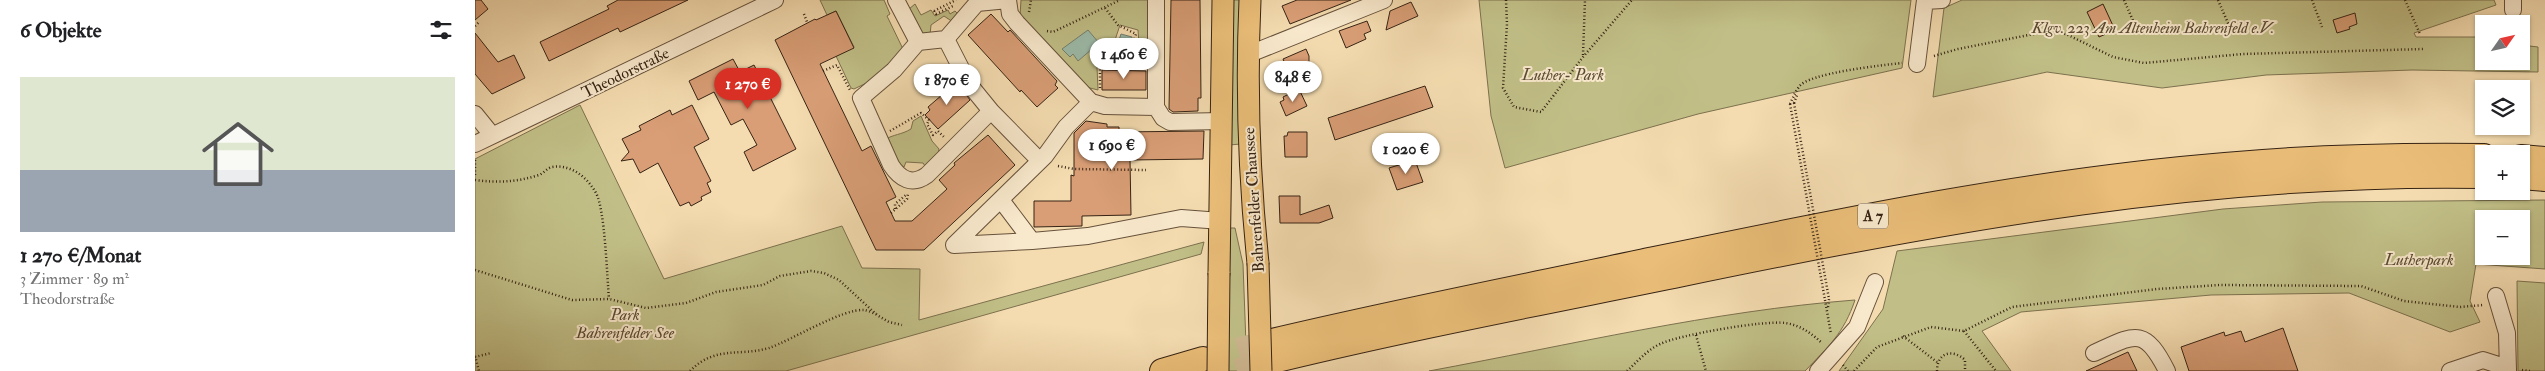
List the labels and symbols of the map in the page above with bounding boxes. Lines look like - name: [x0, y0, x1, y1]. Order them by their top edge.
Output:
- north arrow: [2475, 15, 2530, 70]
- park label: Klgv. 223 Am Altenheim Bahrenfeld e.V.: [2031, 18, 2276, 38]
- pin: 1 460 €: [1078, 38, 1170, 80]
- street label: Theodorstraße: [578, 43, 673, 103]
- pin: 848 €: [1258, 61, 1328, 103]
- pin: 1 870 €: [901, 64, 993, 106]
- park label: Luther- Park: [1521, 65, 1604, 85]
- pin: 1 270 €: [702, 68, 794, 110]
- street label: Bahrenfelder Chaussee: [1239, 126, 1269, 273]
- pin: 1 690 €: [1066, 128, 1158, 171]
- pin: 1 020 €: [1360, 132, 1452, 175]
- road number: A 7: [1858, 204, 1888, 228]
- park label: Lutherpark: [2383, 250, 2454, 270]
- park label: Park Bahrenfelder See: [575, 305, 675, 343]

